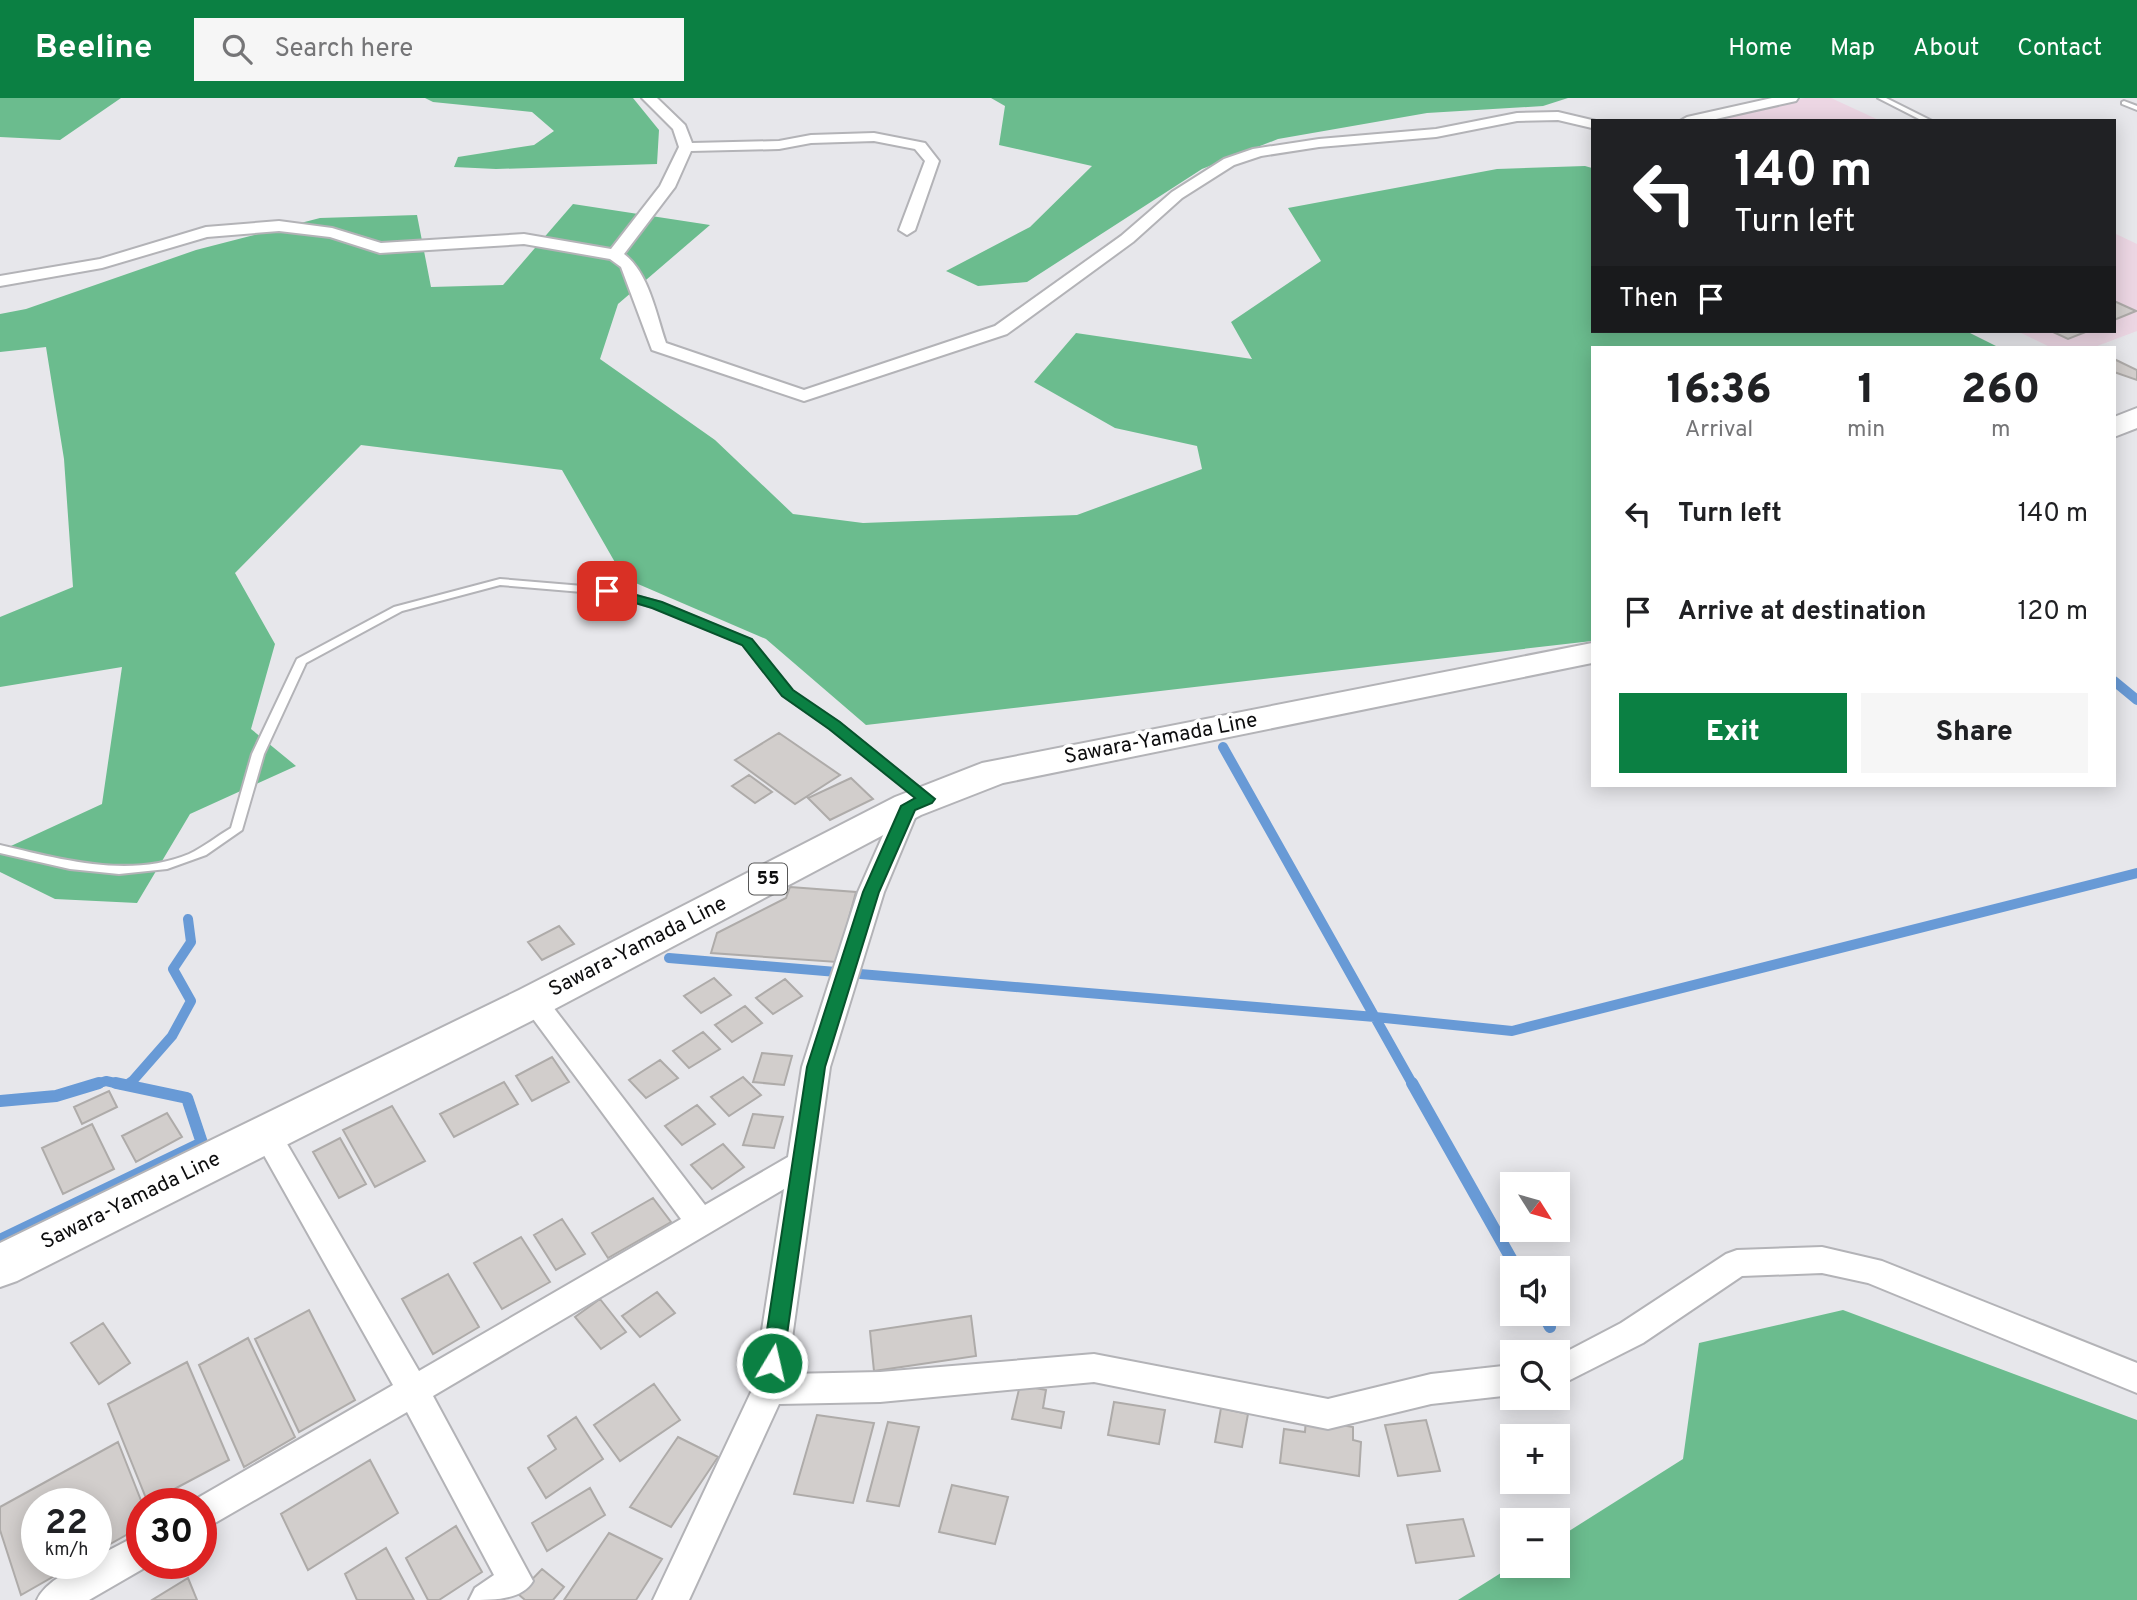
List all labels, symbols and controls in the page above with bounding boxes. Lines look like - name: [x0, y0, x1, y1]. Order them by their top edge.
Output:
- search box: [194, 18, 684, 81]
- text: Beeline: [35, 28, 152, 70]
- icon: search: [218, 30, 256, 68]
- text: Search here: [274, 33, 413, 66]
- text: Home: [1728, 34, 1792, 64]
- text: Map: [1830, 34, 1875, 64]
- text: About: [1913, 34, 1979, 64]
- text: Contact: [2017, 34, 2102, 64]
- text: 140 m: [1734, 142, 1873, 204]
- icon: left: [1619, 147, 1710, 238]
- text: Turn left: [1734, 203, 1855, 243]
- icon: arrive: [1692, 280, 1730, 318]
- text: Then: [1619, 283, 1678, 316]
- text: 16:36: [1667, 365, 1771, 418]
- text: 1: [1858, 365, 1875, 418]
- text: 260: [1961, 365, 2040, 418]
- text: Arrival: [1685, 416, 1753, 445]
- text: min: [1847, 416, 1885, 445]
- text: m: [1991, 416, 2010, 445]
- icon: left: [1619, 495, 1657, 533]
- text: Turn left: [1678, 498, 1782, 531]
- text: 140 m: [2018, 498, 2088, 531]
- pin: [577, 561, 637, 621]
- icon: arrive: [588, 572, 626, 610]
- icon: arrive: [1619, 593, 1657, 631]
- text: Arrive at destination: [1678, 596, 1926, 629]
- text: 120 m: [2018, 596, 2088, 629]
- button: Exit: [1619, 693, 1847, 773]
- button: Share: [1861, 693, 2088, 773]
- street label: Sawara-Yamada Line: [1062, 707, 1260, 771]
- road number: 55: [749, 864, 787, 894]
- street label: Sawara-Yamada Line: [544, 890, 732, 1004]
- street label: Sawara-Yamada Line: [37, 1146, 225, 1256]
- north arrow: [1500, 1172, 1570, 1242]
- map controls: [1500, 1172, 1570, 1578]
- button: sound: [1500, 1256, 1570, 1326]
- position arrow: [735, 1326, 809, 1400]
- button: search: [1500, 1340, 1570, 1410]
- button: +: [1500, 1424, 1570, 1494]
- speed limit sign: 30: [126, 1488, 217, 1579]
- text: 22: [45, 1502, 88, 1546]
- button: −: [1500, 1508, 1570, 1578]
- text: km/h: [45, 1539, 88, 1562]

